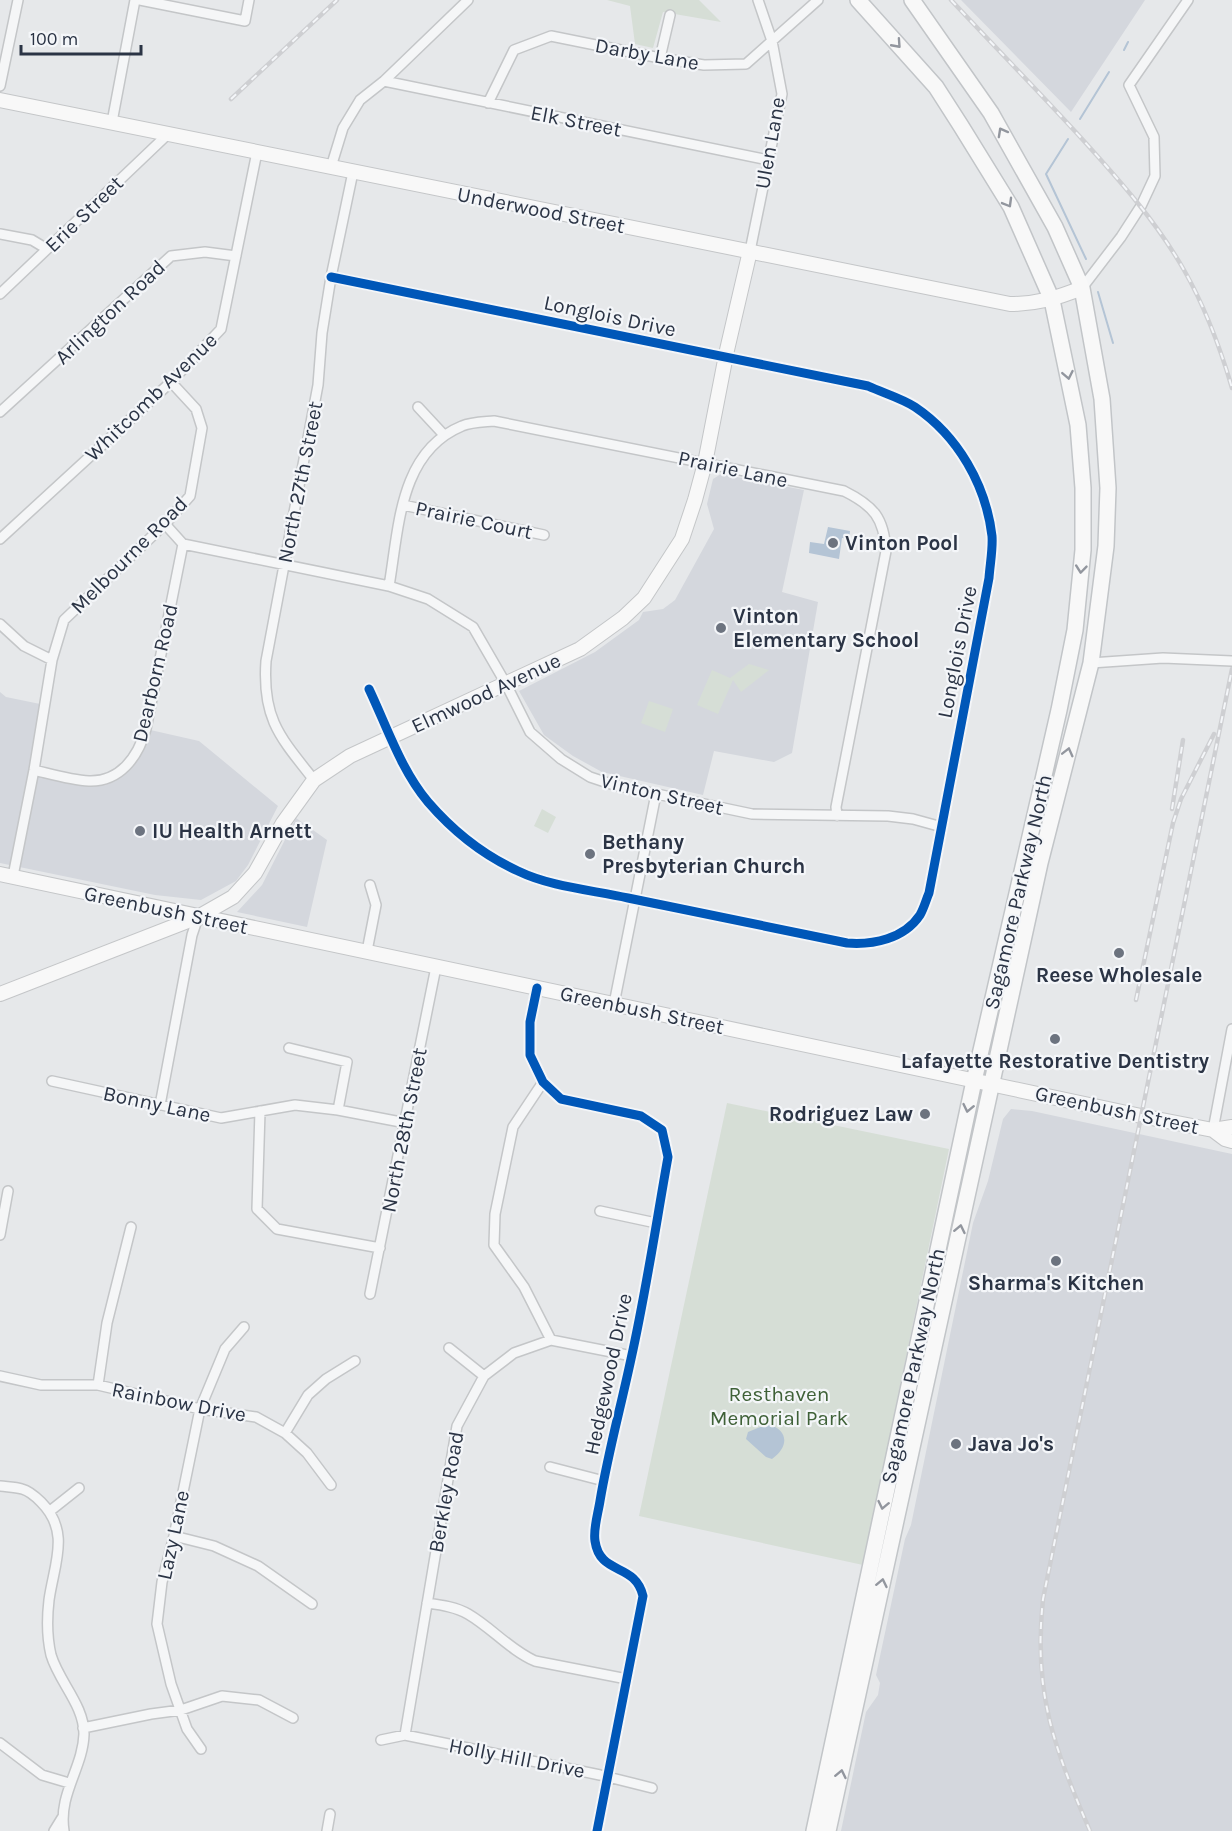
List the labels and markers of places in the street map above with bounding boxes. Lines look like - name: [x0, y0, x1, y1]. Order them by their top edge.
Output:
- place label: Vinton Pool: [845, 531, 959, 555]
- marker: Vinton Pool: [826, 536, 840, 550]
- place label: Vinton Elementary School: [733, 604, 919, 652]
- marker: Vinton Elementary School: [714, 621, 728, 635]
- place label: IU Health Arnett: [152, 819, 312, 843]
- marker: IU Health Arnett: [133, 824, 147, 838]
- place label: Bethany Presbyterian Church: [602, 830, 805, 878]
- marker: Bethany Presbyterian Church: [583, 847, 597, 861]
- marker: Reese Wholesale: [1112, 946, 1126, 960]
- place label: Reese Wholesale: [1036, 963, 1202, 987]
- marker: Lafayette Restorative Dentistry: [1048, 1032, 1062, 1046]
- place label: Lafayette Restorative Dentistry: [901, 1049, 1210, 1073]
- place label: Rodriguez Law: [769, 1102, 913, 1126]
- marker: Rodriguez Law: [918, 1107, 932, 1121]
- marker: Sharma's Kitchen: [1049, 1254, 1063, 1268]
- place label: Sharma's Kitchen: [968, 1271, 1144, 1295]
- place label: Java Jo's: [968, 1432, 1054, 1456]
- marker: Java Jo's: [949, 1437, 963, 1451]

